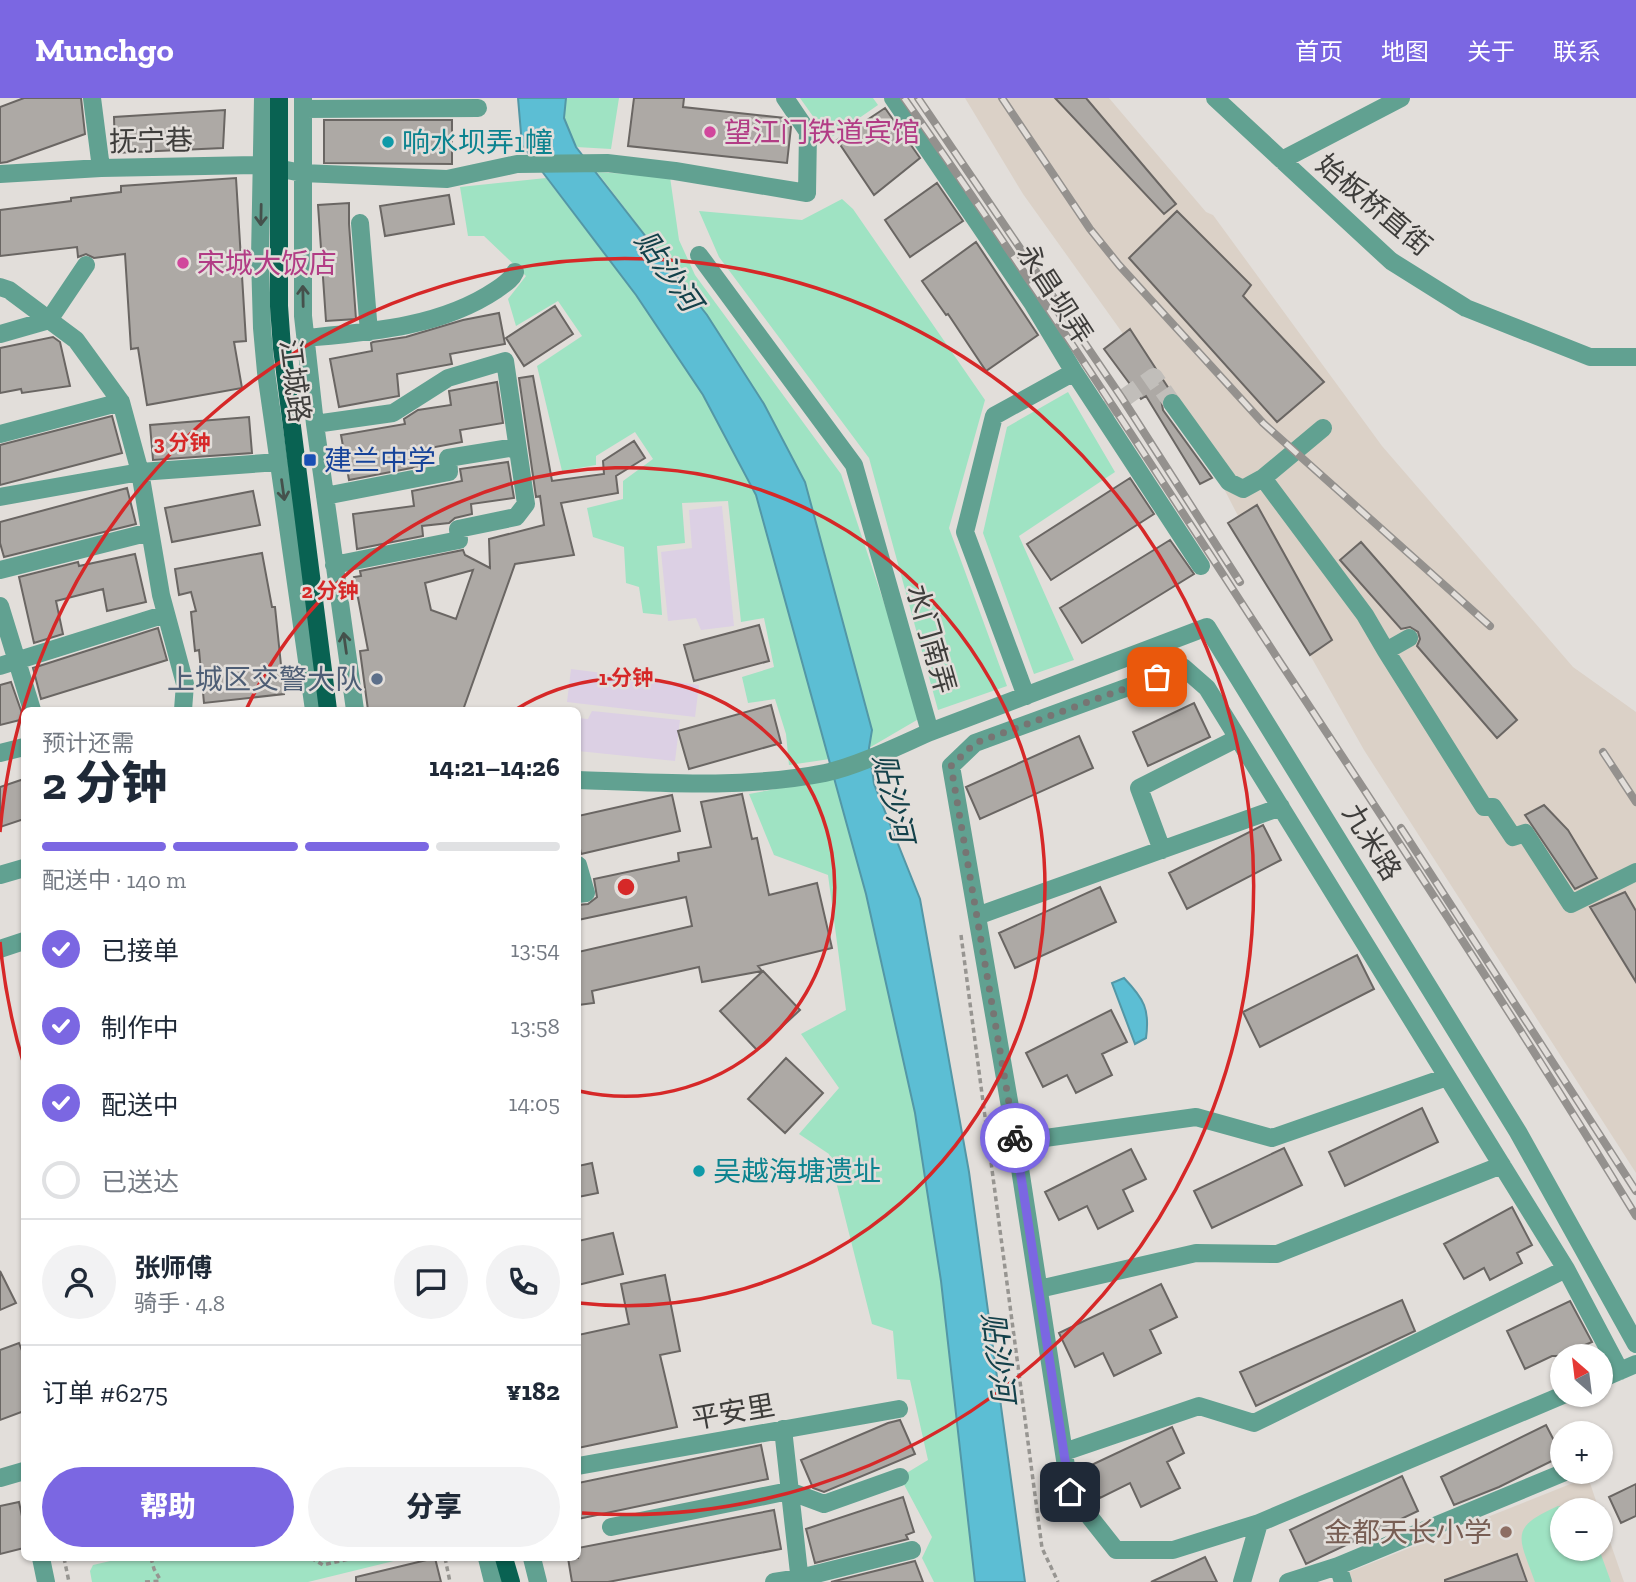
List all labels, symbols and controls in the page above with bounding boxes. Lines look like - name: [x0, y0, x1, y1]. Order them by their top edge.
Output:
- text: Munchgo: [35, 30, 174, 69]
- text: 首页: [1295, 37, 1343, 66]
- text: 地图: [1381, 37, 1429, 66]
- text: 关于: [1467, 37, 1515, 66]
- text: 联系: [1553, 37, 1601, 66]
- place label: 望江门铁道宾馆: [724, 116, 920, 149]
- street label: 抚宁巷: [109, 124, 193, 158]
- marker: 望江门铁道宾馆: [702, 124, 718, 140]
- place label: 响水坝弄1幢: [402, 126, 553, 159]
- marker: 响水坝弄1幢: [380, 134, 396, 150]
- street label: 始板桥直街: [1310, 147, 1438, 263]
- one-way arrow: [254, 203, 268, 226]
- water label: 贴沙河: [627, 224, 711, 322]
- street label: 永昌坝弄: [1011, 238, 1099, 350]
- place label: 宋城大饭店: [197, 247, 337, 280]
- marker: 宋城大饭店: [175, 255, 191, 271]
- one-way arrow: [296, 284, 310, 307]
- street label: 江城路: [274, 337, 316, 425]
- text: 3 分钟: [153, 430, 211, 455]
- place label: 建兰中学: [324, 444, 436, 477]
- marker: 建兰中学: [302, 452, 318, 468]
- one-way arrow: [276, 478, 289, 501]
- text: 2 分钟: [301, 578, 359, 603]
- street label: 水门南弄: [900, 581, 962, 697]
- one-way arrow: [338, 632, 351, 655]
- pin: [1127, 647, 1187, 707]
- icon: bag: [1138, 658, 1176, 696]
- place label: 上城区交警大队: [167, 663, 363, 696]
- text: 1 分钟: [599, 665, 653, 690]
- marker: 上城区交警大队: [369, 671, 385, 687]
- text: 预计还需: [42, 729, 134, 757]
- water label: 贴沙河: [865, 750, 922, 851]
- text: 14:21–14:26: [429, 751, 560, 783]
- text: 2 分钟: [42, 756, 167, 811]
- street label: 九米路: [1336, 798, 1408, 886]
- text: 配送中 · 140 m: [42, 866, 186, 894]
- centre of rings: [614, 875, 638, 899]
- icon: check: [42, 930, 80, 968]
- text: 已接单: [101, 935, 179, 967]
- text: 13:54: [511, 935, 560, 963]
- icon: check: [42, 1007, 80, 1045]
- text: 制作中: [101, 1012, 179, 1044]
- text: 13:58: [511, 1012, 560, 1040]
- icon: check: [42, 1084, 80, 1122]
- text: 配送中: [101, 1089, 179, 1121]
- text: 14:05: [509, 1089, 560, 1117]
- courier: [980, 1103, 1050, 1173]
- icon: bike: [996, 1119, 1034, 1157]
- place label: 吴越海塘遗址: [713, 1155, 881, 1188]
- marker: 吴越海塘遗址: [691, 1163, 707, 1179]
- text: 已送达: [101, 1166, 179, 1198]
- button: person: [42, 1245, 116, 1319]
- button: chat: [394, 1245, 468, 1319]
- button: phone: [486, 1245, 560, 1319]
- text: 张师傅: [134, 1252, 212, 1284]
- text: 骑手 · 4.8: [134, 1289, 225, 1317]
- water label: 贴沙河: [975, 1310, 1022, 1409]
- north arrow: [1550, 1344, 1614, 1407]
- map controls: [1550, 1344, 1613, 1561]
- text: ¥182: [506, 1375, 560, 1407]
- text: 订单 #6275: [42, 1377, 168, 1409]
- street label: 平安里: [689, 1388, 777, 1436]
- button: +: [1550, 1421, 1613, 1484]
- pin: [1040, 1462, 1100, 1522]
- button: 帮助: [42, 1467, 294, 1547]
- button: 分享: [308, 1467, 560, 1547]
- icon: home: [1051, 1473, 1089, 1511]
- button: −: [1550, 1498, 1613, 1561]
- place label: 金都天长小学: [1324, 1516, 1492, 1549]
- marker: 金都天长小学: [1498, 1524, 1514, 1540]

